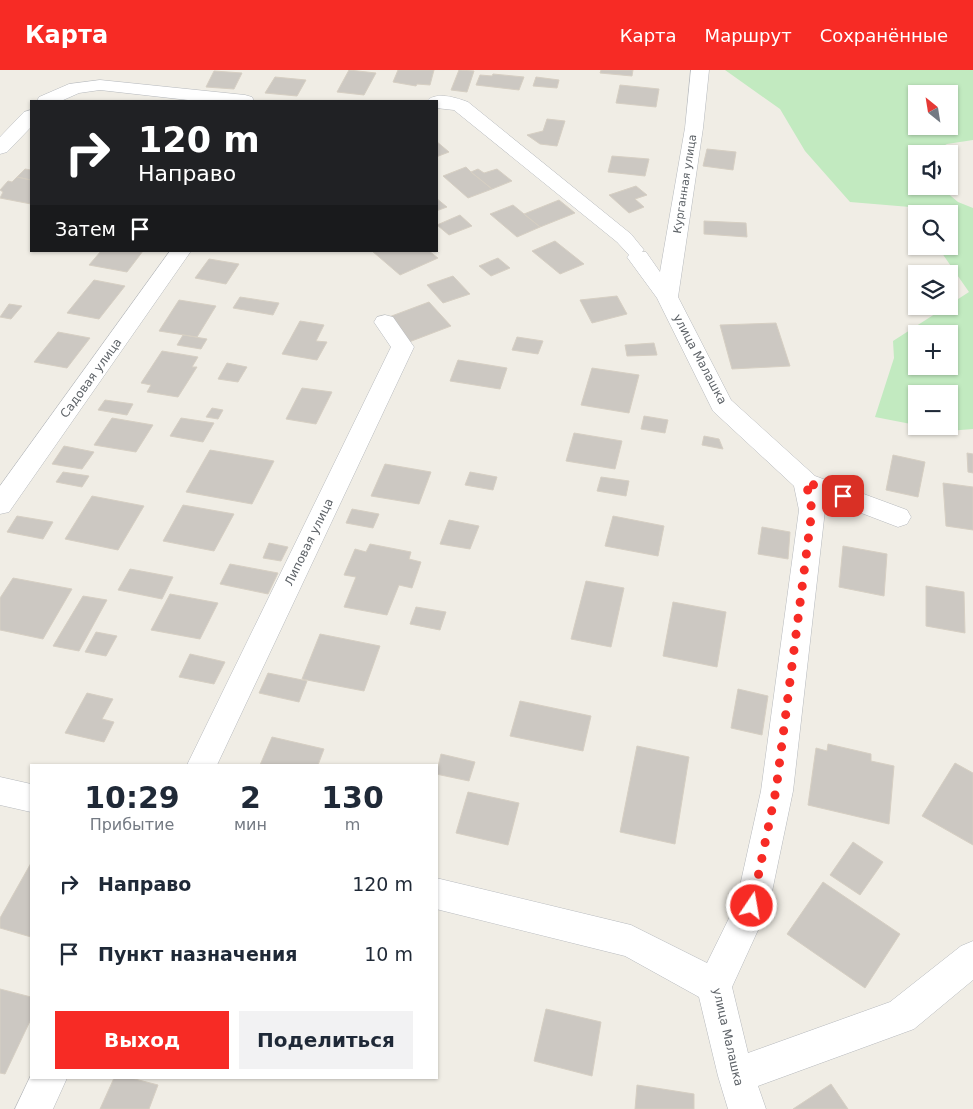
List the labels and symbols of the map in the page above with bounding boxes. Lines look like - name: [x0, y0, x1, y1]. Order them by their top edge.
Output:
- north arrow: [908, 85, 958, 135]
- street label: Курганная улица: [671, 134, 699, 234]
- street label: улица Малашка: [670, 311, 730, 407]
- street label: Садовая улица: [57, 335, 125, 421]
- pin: [822, 475, 864, 517]
- street label: Липовая улица: [282, 496, 336, 588]
- position arrow: [725, 879, 777, 931]
- street label: улица Малашка: [710, 987, 746, 1087]

